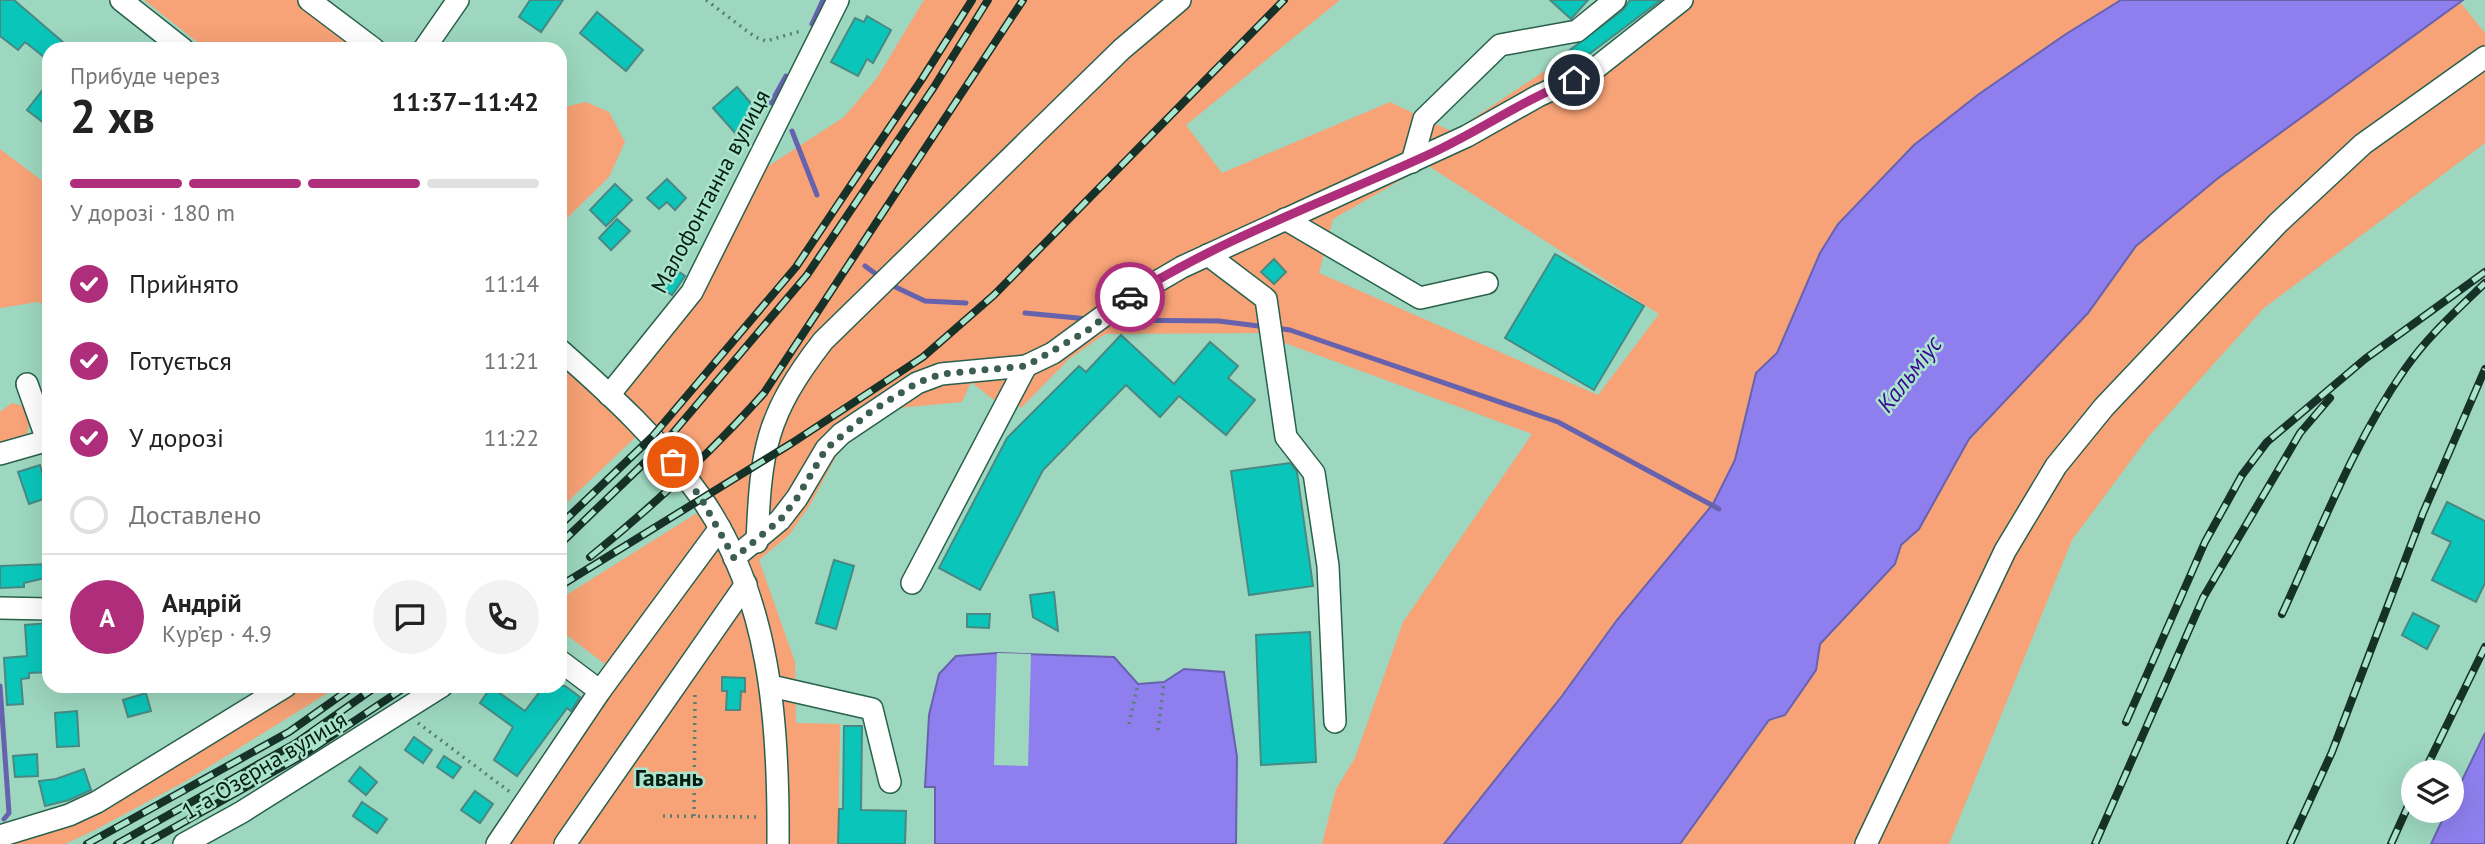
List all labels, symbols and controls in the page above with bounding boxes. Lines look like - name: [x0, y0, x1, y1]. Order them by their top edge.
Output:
- pin: [1544, 50, 1604, 110]
- text: Прибуде через: [70, 61, 220, 90]
- icon: home: [1555, 61, 1593, 99]
- street label: Малофонтанна вулиця: [644, 84, 776, 298]
- text: 11:37–11:42: [392, 85, 539, 118]
- text: 2 хв: [70, 86, 155, 146]
- text: У дорозі · 180 m: [70, 198, 235, 227]
- courier: [1095, 262, 1165, 332]
- icon: check: [70, 265, 108, 303]
- text: Прийнято: [129, 267, 239, 300]
- text: 11:14: [484, 269, 539, 298]
- icon: car: [1111, 278, 1149, 316]
- water label: Кальміус: [1869, 329, 1949, 418]
- icon: check: [70, 342, 108, 380]
- text: Готується: [129, 344, 232, 377]
- text: 11:21: [484, 346, 539, 375]
- icon: check: [70, 419, 108, 457]
- text: У дорозі: [129, 421, 224, 454]
- text: 11:22: [484, 423, 539, 452]
- pin: [643, 432, 703, 492]
- icon: bag: [654, 443, 692, 481]
- text: Доставлено: [129, 498, 262, 531]
- button: chat: [373, 580, 447, 654]
- button: phone: [465, 580, 539, 654]
- text: Андрій: [162, 586, 242, 619]
- text: А: [99, 601, 115, 634]
- text: Кур’єр · 4.9: [162, 619, 272, 648]
- street label: 1-а Озерна вулиця: [176, 704, 352, 826]
- map controls: [2401, 760, 2464, 823]
- button: layers: [2401, 760, 2464, 823]
- district label: Гавань: [635, 762, 704, 793]

